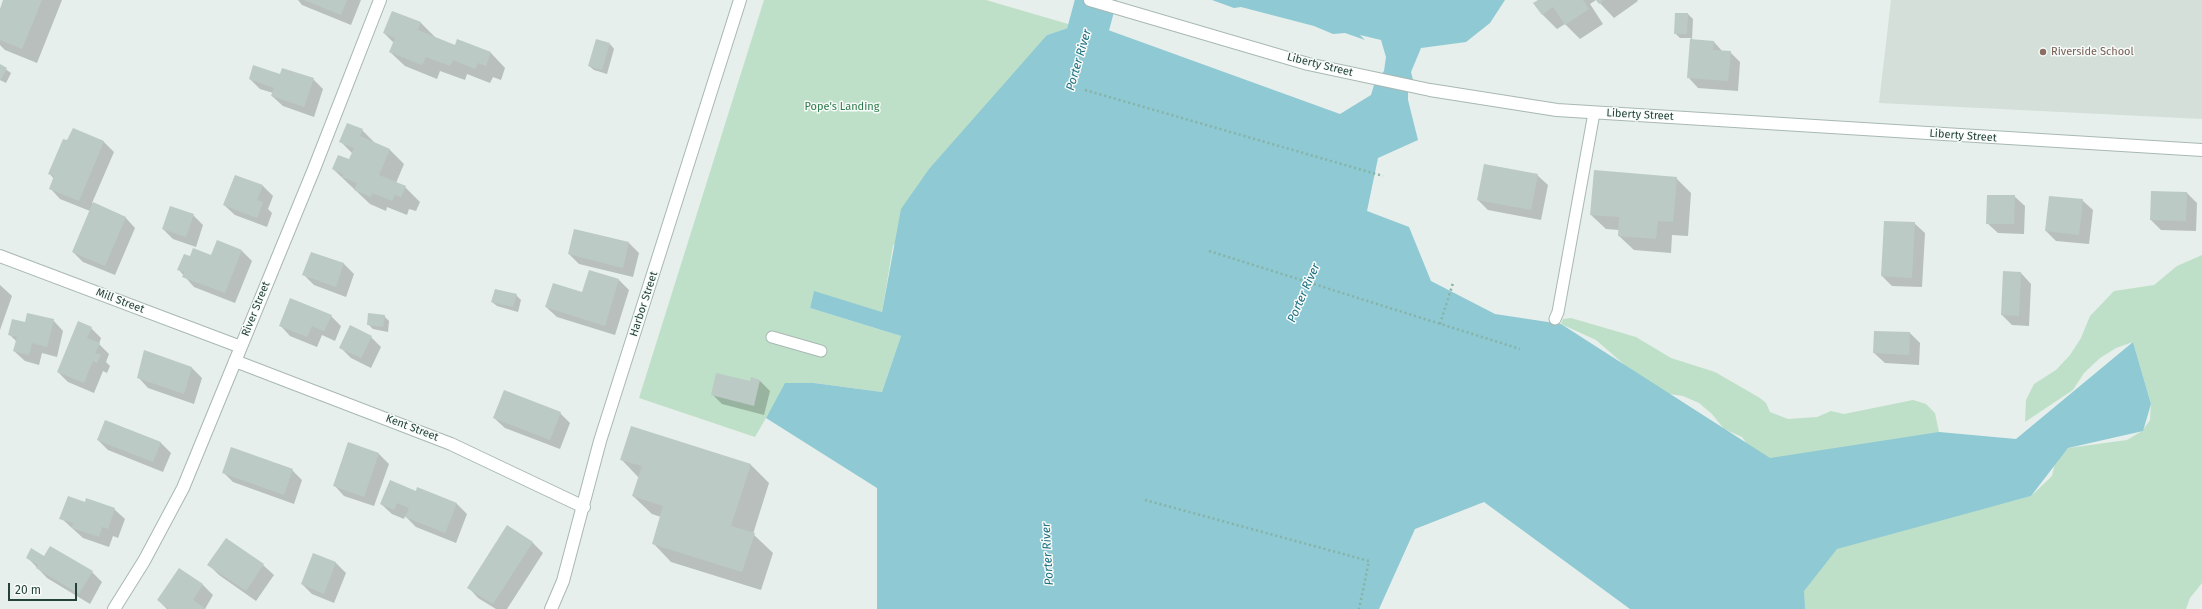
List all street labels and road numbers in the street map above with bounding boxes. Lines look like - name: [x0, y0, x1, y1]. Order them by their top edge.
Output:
- street label: Liberty Street: [1286, 50, 1354, 80]
- street label: Liberty Street: [1606, 107, 1674, 123]
- street label: Liberty Street: [1929, 127, 1997, 145]
- street label: Harbor Street: [627, 270, 661, 338]
- street label: River Street: [239, 280, 273, 338]
- street label: Mill Street: [94, 286, 146, 316]
- street label: Kent Street: [384, 412, 440, 444]

